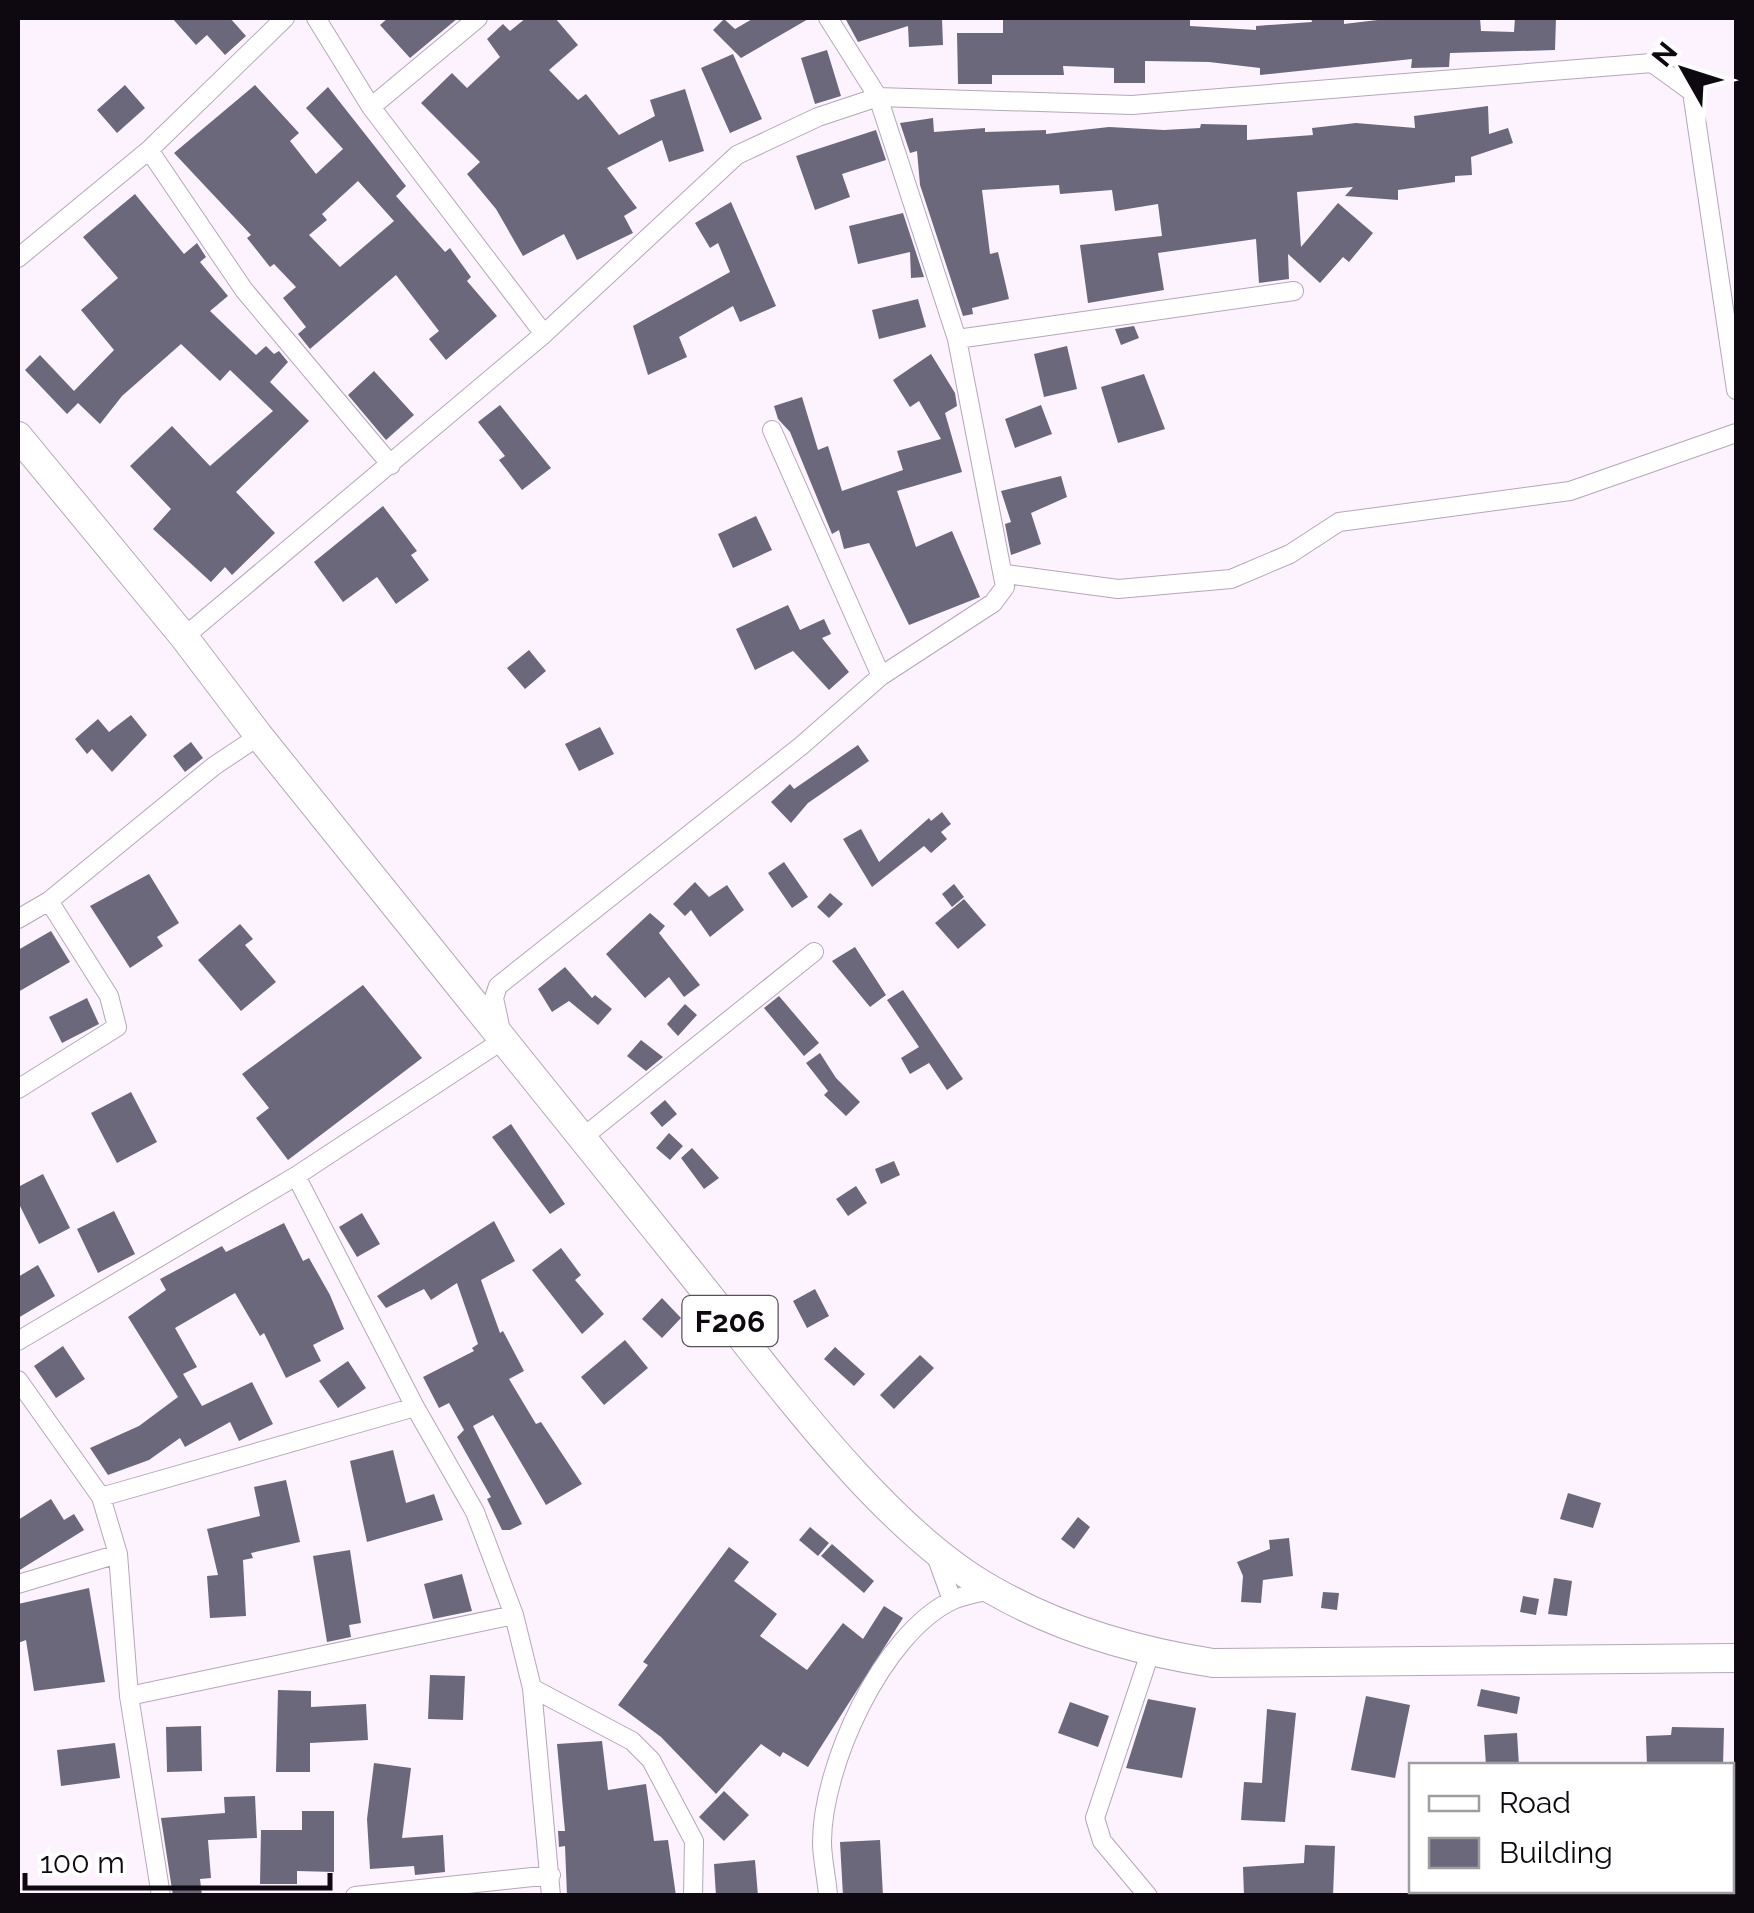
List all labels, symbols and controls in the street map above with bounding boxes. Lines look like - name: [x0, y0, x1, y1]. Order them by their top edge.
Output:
- north arrow: [1634, 20, 1734, 120]
- text: N: [1645, 36, 1685, 73]
- road number: F206: [682, 1296, 778, 1346]
- legend: [1409, 1763, 1734, 1893]
- text: Road: [1499, 1785, 1571, 1820]
- scale bar: [25, 1828, 330, 1890]
- text: Building: [1499, 1835, 1613, 1870]
- text: 100 m: [40, 1845, 125, 1880]

